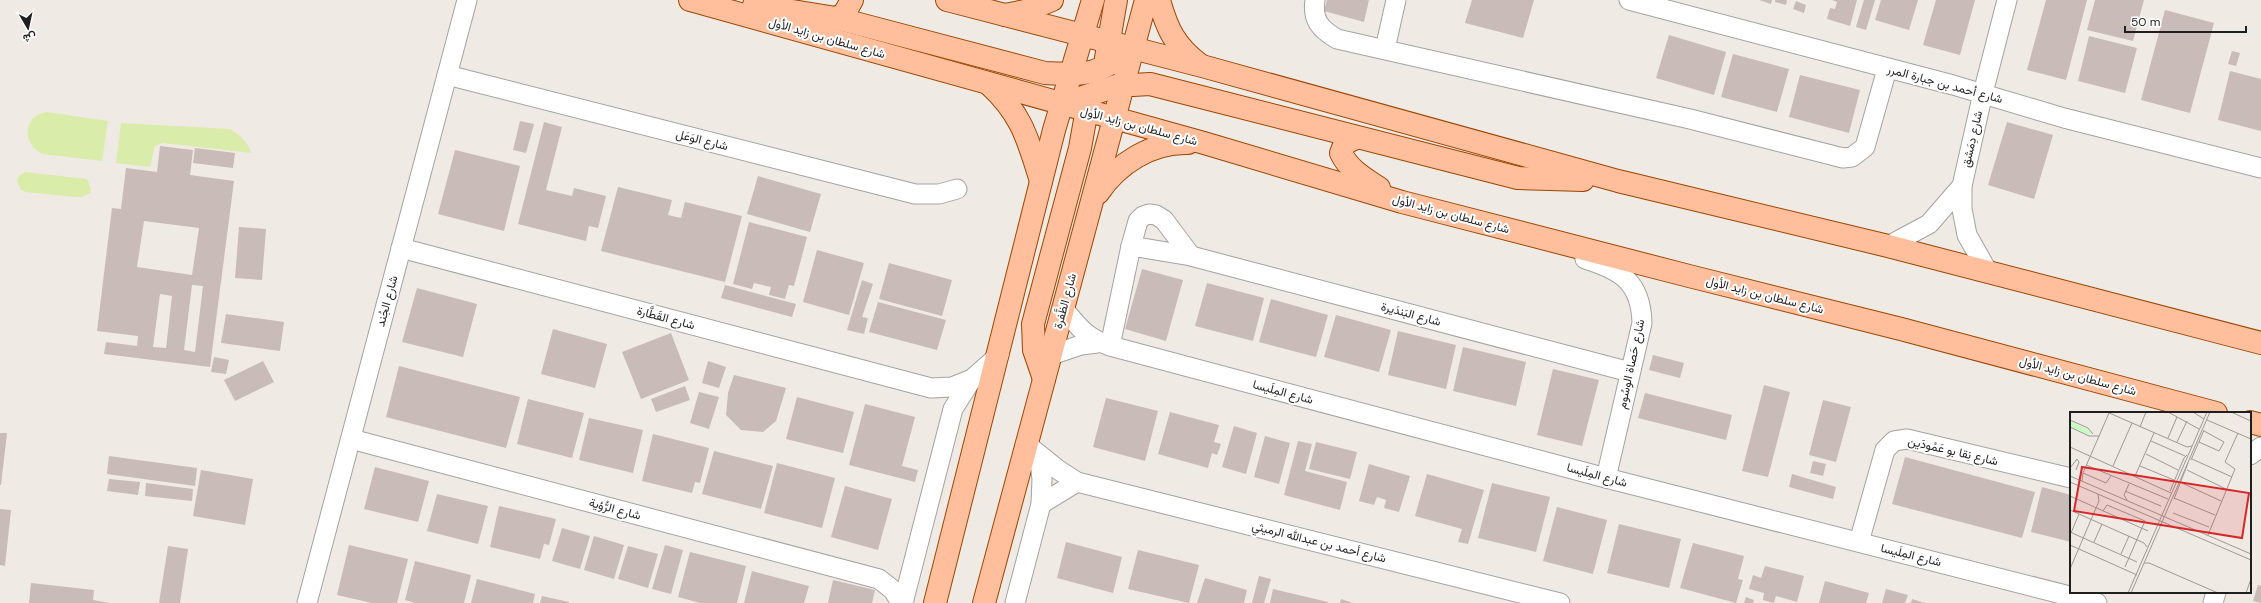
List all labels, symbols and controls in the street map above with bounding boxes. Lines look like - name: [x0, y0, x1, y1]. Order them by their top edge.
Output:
- north arrow: [8, 8, 48, 48]
- scale bar: [2125, 8, 2246, 34]
- street label: شارع سلطان بن زايد الأول: [767, 14, 887, 63]
- text: 50 m: [2131, 14, 2160, 30]
- text: ش: [22, 30, 37, 46]
- street label: شارع أحمد بن جبارة المرر: [1884, 61, 2005, 108]
- street label: شارع سلطان بن زايد الأول: [1078, 103, 1199, 150]
- street label: شارع دِمَشق: [1958, 109, 1987, 169]
- street label: شارع الوَعَل: [674, 126, 730, 155]
- street label: شارع سلطان بن زايد الأول: [1390, 191, 1511, 238]
- street label: شارع الظَّفرة: [1049, 271, 1081, 331]
- street label: شارع سلطان بن زايد الأول: [1704, 273, 1825, 318]
- street label: شارع الجُند: [373, 274, 402, 329]
- street label: شارع البَندَيرة: [1379, 298, 1443, 331]
- street label: شارع القَطَّارة: [635, 302, 697, 334]
- street label: شارع حَصاة الوسُوم: [1614, 318, 1649, 410]
- street label: شارع سلطان بن زايد الأول: [2017, 353, 2138, 400]
- street label: شارع المِلَيسا: [1251, 376, 1315, 409]
- inset map: [2070, 412, 2251, 593]
- street label: شارع نِقا بو عَمُودَين: [1906, 433, 2000, 470]
- street label: شارع المِلَيسا: [1565, 459, 1629, 492]
- street label: شارع الرُّؤية: [587, 494, 643, 525]
- street label: شارع أحمد بن عبدالله الرميثي: [1250, 518, 1388, 568]
- street label: شارع المِلَيسا: [1879, 540, 1943, 571]

